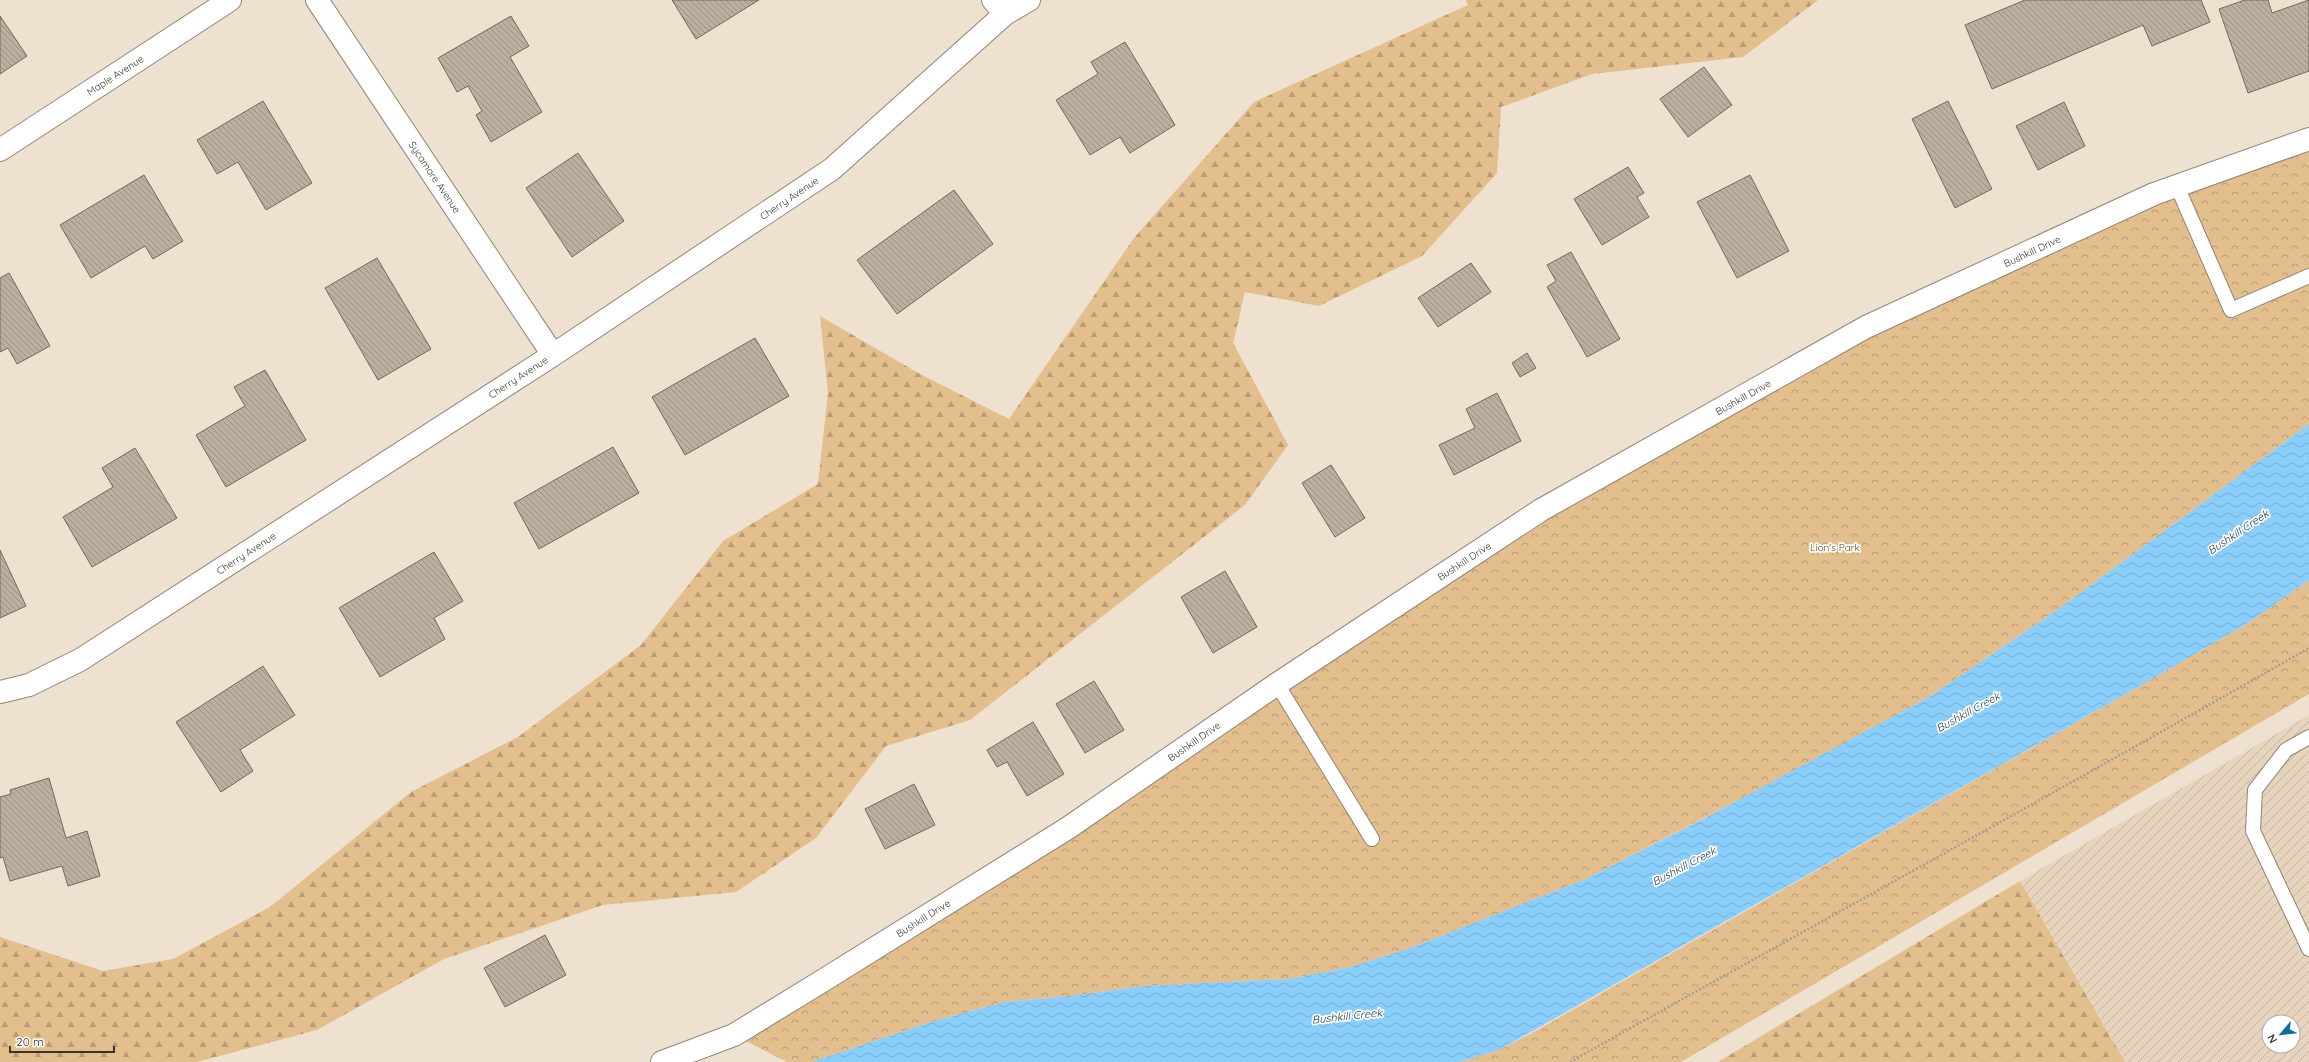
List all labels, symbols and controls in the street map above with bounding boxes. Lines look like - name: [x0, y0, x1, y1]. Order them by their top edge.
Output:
- street label: Maple Avenue: [84, 52, 146, 99]
- street label: Sycamore Avenue: [406, 139, 464, 216]
- street label: Cherry Avenue: [757, 174, 821, 223]
- street label: Bushkill Drive: [2002, 232, 2063, 270]
- street label: Cherry Avenue: [486, 353, 551, 401]
- street label: Bushkill Drive: [1713, 377, 1774, 418]
- water label: Bushkill Creek: [2205, 506, 2272, 558]
- street label: Cherry Avenue: [214, 529, 279, 577]
- street label: Bushkill Drive: [1435, 539, 1494, 584]
- park label: Lion's Park: [1810, 541, 1860, 554]
- water label: Bushkill Creek: [1934, 688, 2003, 735]
- street label: Bushkill Drive: [1165, 718, 1223, 764]
- water label: Bushkill Creek: [1650, 843, 1719, 889]
- street label: Bushkill Drive: [894, 896, 953, 940]
- water label: Bushkill Creek: [1311, 1005, 1384, 1027]
- north arrow: [2261, 1014, 2301, 1054]
- scale bar: [10, 1028, 114, 1054]
- text: N: [2264, 1032, 2280, 1046]
- text: 20 m: [16, 1034, 44, 1049]

